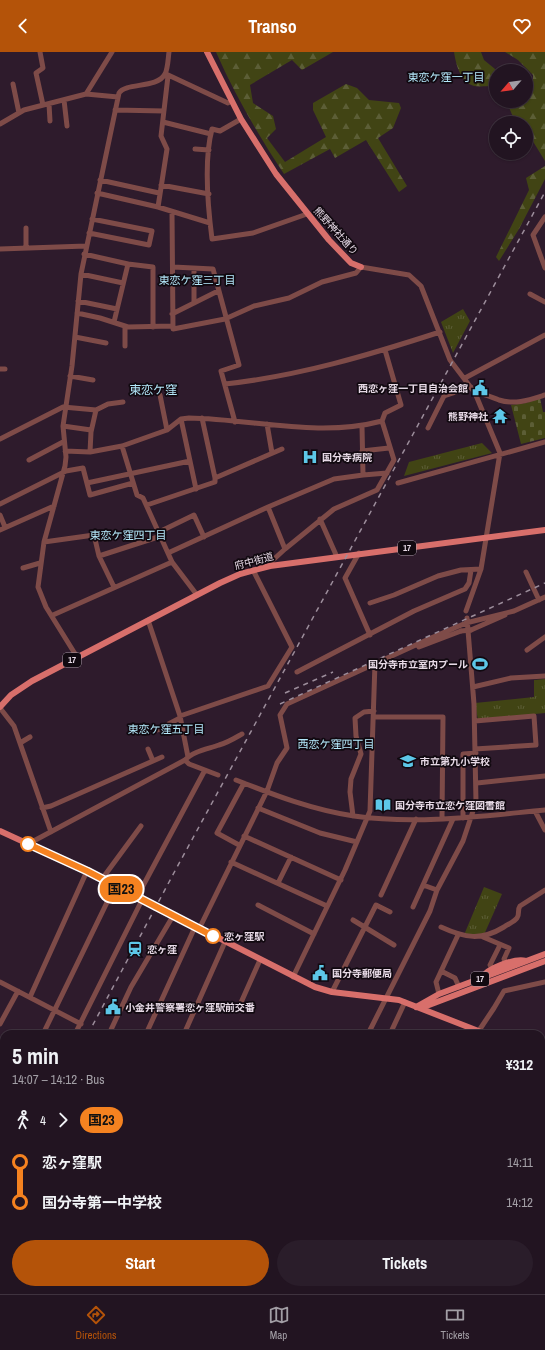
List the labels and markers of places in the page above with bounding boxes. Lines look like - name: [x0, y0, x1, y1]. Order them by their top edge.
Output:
- public building icon: 西恋ヶ窪一丁目自治会館: [471, 379, 489, 397]
- place label: 西恋ヶ窪一丁目自治会館: [358, 382, 468, 395]
- temple icon: 熊野神社: [491, 407, 509, 425]
- place label: 熊野神社: [448, 410, 489, 423]
- hospital icon: 国分寺病院: [301, 448, 319, 466]
- place label: 国分寺病院: [322, 451, 372, 464]
- sports icon: 国分寺市立室内プール: [471, 655, 489, 673]
- place label: 国分寺市立室内プール: [368, 658, 468, 671]
- school or university icon: 市立第九小学校: [399, 752, 417, 770]
- place label: 市立第九小学校: [420, 755, 490, 768]
- library icon: 国分寺市立恋ケ窪図書館: [374, 796, 392, 814]
- place label: 国分寺市立恋ケ窪図書館: [395, 799, 505, 812]
- unlabelled marker: [20, 836, 36, 852]
- marker: 恋ヶ窪駅: [205, 928, 221, 944]
- place label: 恋ヶ窪駅: [224, 930, 265, 943]
- station icon: 恋ヶ窪: [126, 940, 144, 958]
- place label: 恋ヶ窪: [147, 943, 177, 956]
- public building icon: 国分寺郵便局: [311, 964, 329, 982]
- place label: 国分寺郵便局: [332, 967, 392, 980]
- public building icon: 小金井警察署恋ヶ窪駅前交番: [104, 998, 122, 1016]
- place label: 小金井警察署恋ヶ窪駅前交番: [125, 1001, 255, 1014]

